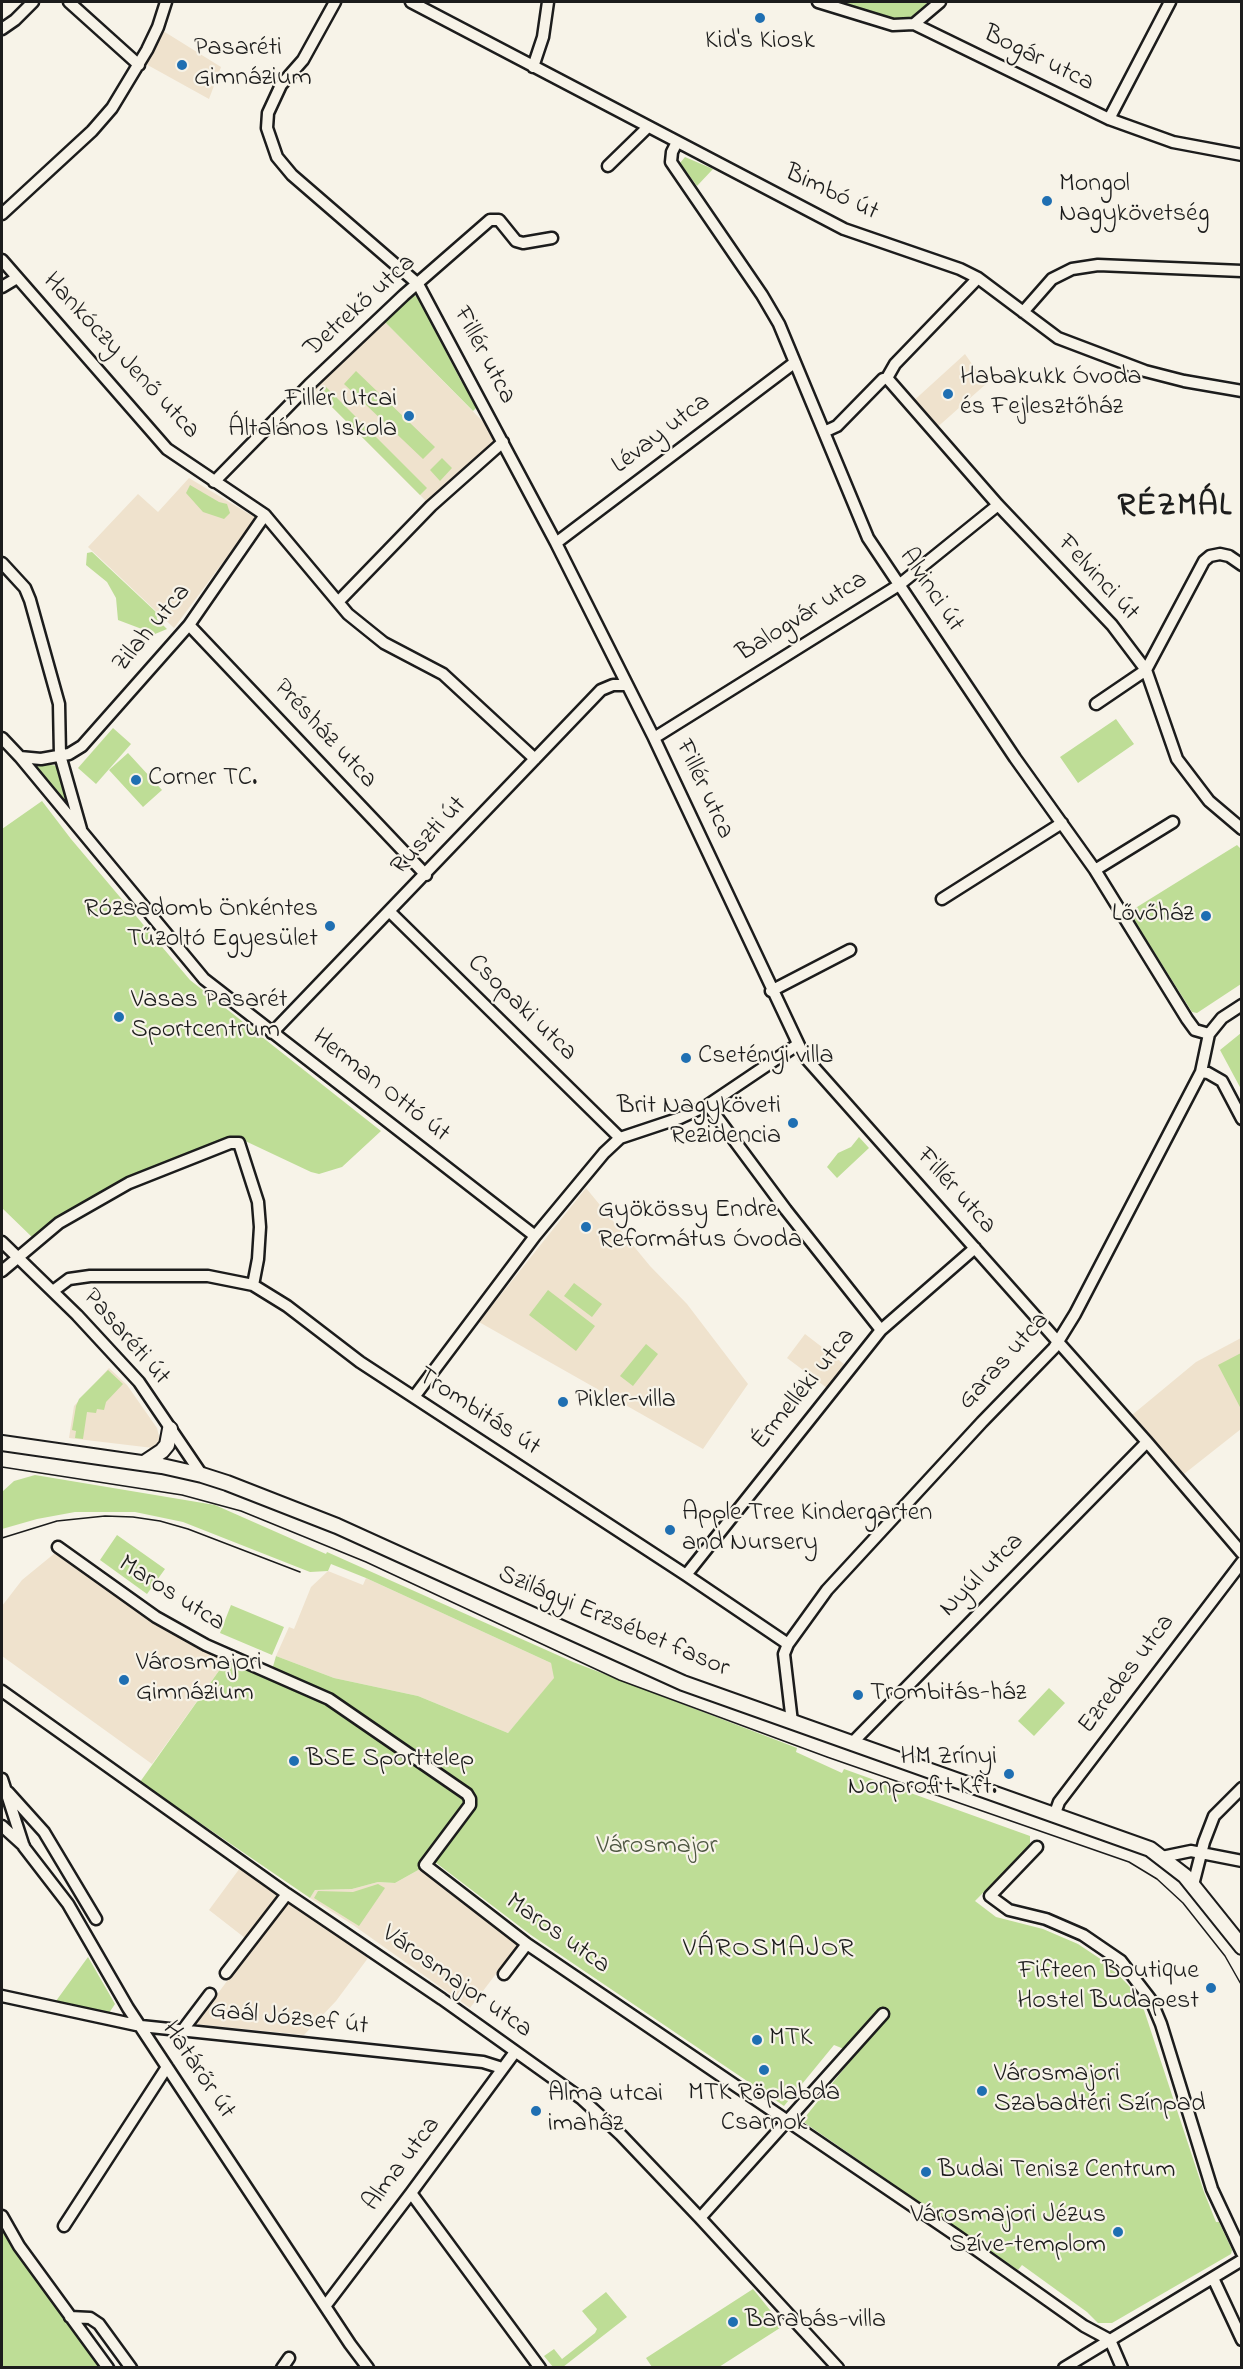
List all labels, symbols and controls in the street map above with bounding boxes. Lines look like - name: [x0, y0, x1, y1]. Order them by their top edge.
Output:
- marker: Kid's Kiosk: [753, 11, 767, 25]
- street label: Bogár utca: [977, 20, 1099, 100]
- place label: Kid's Kiosk: [705, 27, 815, 59]
- place label: Pasaréti Gimnázium: [194, 34, 312, 96]
- marker: Pasaréti Gimnázium: [175, 58, 189, 72]
- street label: Bimbó út: [779, 159, 883, 229]
- place label: Mongol Nagykövetség: [1059, 170, 1209, 231]
- marker: Mongol Nagykövetség: [1040, 194, 1054, 208]
- street label: Detrekő utca: [299, 249, 423, 365]
- street label: Hankóczy Jenő utca: [35, 267, 205, 447]
- street label: Fillér utca: [444, 302, 522, 410]
- place label: Habakukk Óvoda és Fejlesztőház: [960, 363, 1142, 424]
- place label: Fillér Utcai Általános Iskola: [228, 385, 397, 446]
- marker: Habakukk Óvoda és Fejlesztőház: [941, 387, 955, 401]
- street label: Lévay utca: [607, 388, 717, 482]
- marker: Fillér Utcai Általános Iskola: [402, 409, 416, 423]
- district label: RÉZMÁL: [1117, 490, 1233, 528]
- street label: Felvinci út: [1049, 529, 1145, 629]
- street label: Alvinci út: [891, 543, 969, 639]
- street label: Balogvár utca: [732, 566, 874, 670]
- street label: Zilah utca: [107, 578, 199, 680]
- street label: Présház utca: [265, 674, 383, 796]
- street label: Fillér utca: [667, 736, 739, 844]
- place label: Corner TC.: [148, 764, 257, 796]
- marker: Corner TC.: [129, 773, 143, 787]
- street label: Ruszti út: [386, 791, 474, 883]
- place label: Rózsadomb Önkéntes Tűzoltó Egyesület: [84, 895, 318, 957]
- place label: Lővőház: [1112, 900, 1194, 932]
- marker: Lővőház: [1199, 909, 1213, 923]
- marker: Rózsadomb Önkéntes Tűzoltó Egyesület: [323, 919, 337, 933]
- street label: Csopaki utca: [459, 949, 583, 1069]
- place label: Vasas Pasarét Sportcentrum: [131, 986, 288, 1048]
- marker: Vasas Pasarét Sportcentrum: [112, 1010, 126, 1024]
- street label: Herman Ottó út: [305, 1023, 455, 1151]
- place label: Csetényi villa: [698, 1042, 833, 1074]
- marker: Csetényi villa: [679, 1051, 693, 1065]
- place label: Brit Nagyköveti Rezidencia: [617, 1092, 781, 1154]
- marker: Brit Nagyköveti Rezidencia: [786, 1116, 800, 1130]
- street label: Fillér utca: [908, 1142, 1002, 1242]
- place label: Gyökössy Endre Református Óvoda: [598, 1196, 802, 1258]
- marker: Gyökössy Endre Református Óvoda: [579, 1220, 593, 1234]
- street label: Pasaréti út: [75, 1283, 175, 1393]
- street label: Garas utca: [953, 1306, 1057, 1418]
- street label: Érmelléki utca: [746, 1323, 864, 1457]
- street label: Trombitás út: [411, 1362, 545, 1464]
- place label: Pikler-villa: [575, 1386, 676, 1418]
- marker: Pikler-villa: [556, 1395, 570, 1409]
- place label: Apple Tree Kindergarten and Nursery: [682, 1499, 932, 1560]
- marker: Apple Tree Kindergarten and Nursery: [663, 1523, 677, 1537]
- street label: Nyúl utca: [934, 1527, 1032, 1625]
- street label: Maros utca: [112, 1550, 230, 1640]
- street label: Szilágyi Erzsébet fasor: [493, 1560, 733, 1686]
- street label: Ezredes utca: [1073, 1609, 1183, 1741]
- place label: Városmajori Gimnázium: [136, 1649, 262, 1710]
- marker: Városmajori Gimnázium: [117, 1673, 131, 1687]
- place label: Trombitás-ház: [870, 1679, 1026, 1711]
- marker: Trombitás-ház: [851, 1688, 865, 1702]
- place label: HM Zrínyi Nonprofit Kft.: [848, 1743, 997, 1804]
- place label: BSE Sporttelep: [306, 1745, 474, 1777]
- marker: BSE Sporttelep: [287, 1754, 301, 1768]
- marker: HM Zrínyi Nonprofit Kft.: [1002, 1767, 1016, 1781]
- park label: Városmajor: [596, 1832, 718, 1864]
- street label: Maros utca: [499, 1888, 615, 1982]
- street label: Városmajor utca: [375, 1920, 537, 2046]
- district label: VÁROSMAJOR: [683, 1935, 855, 1967]
- place label: Fifteen Boutique Hostel Budapest: [1017, 1957, 1199, 2018]
- marker: Fifteen Boutique Hostel Budapest: [1204, 1981, 1218, 1995]
- street label: Gaál József út: [209, 1996, 369, 2044]
- street label: Határőr út: [153, 2016, 241, 2126]
- place label: MTK: [769, 2024, 812, 2056]
- marker: MTK: [750, 2033, 764, 2047]
- place label: Városmajori Szabadtéri Színpad: [994, 2060, 1206, 2122]
- marker: MTK Röplabda Csarnok: [757, 2063, 771, 2077]
- place label: MTK Röplabda Csarnok: [688, 2079, 840, 2140]
- place label: Alma utcai imaház: [548, 2080, 663, 2142]
- marker: Városmajori Szabadtéri Színpad: [975, 2084, 989, 2098]
- marker: Alma utcai imaház: [529, 2104, 543, 2118]
- street label: Alma utca: [357, 2112, 449, 2218]
- place label: Budai Tenisz Centrum: [938, 2156, 1175, 2188]
- marker: Budai Tenisz Centrum: [919, 2165, 933, 2179]
- place label: Városmajori Jézus Szíve-templom: [910, 2201, 1106, 2262]
- marker: Városmajori Jézus Szíve-templom: [1111, 2225, 1125, 2239]
- place label: Barabás-villa: [745, 2306, 886, 2338]
- marker: Barabás-villa: [726, 2315, 740, 2329]

